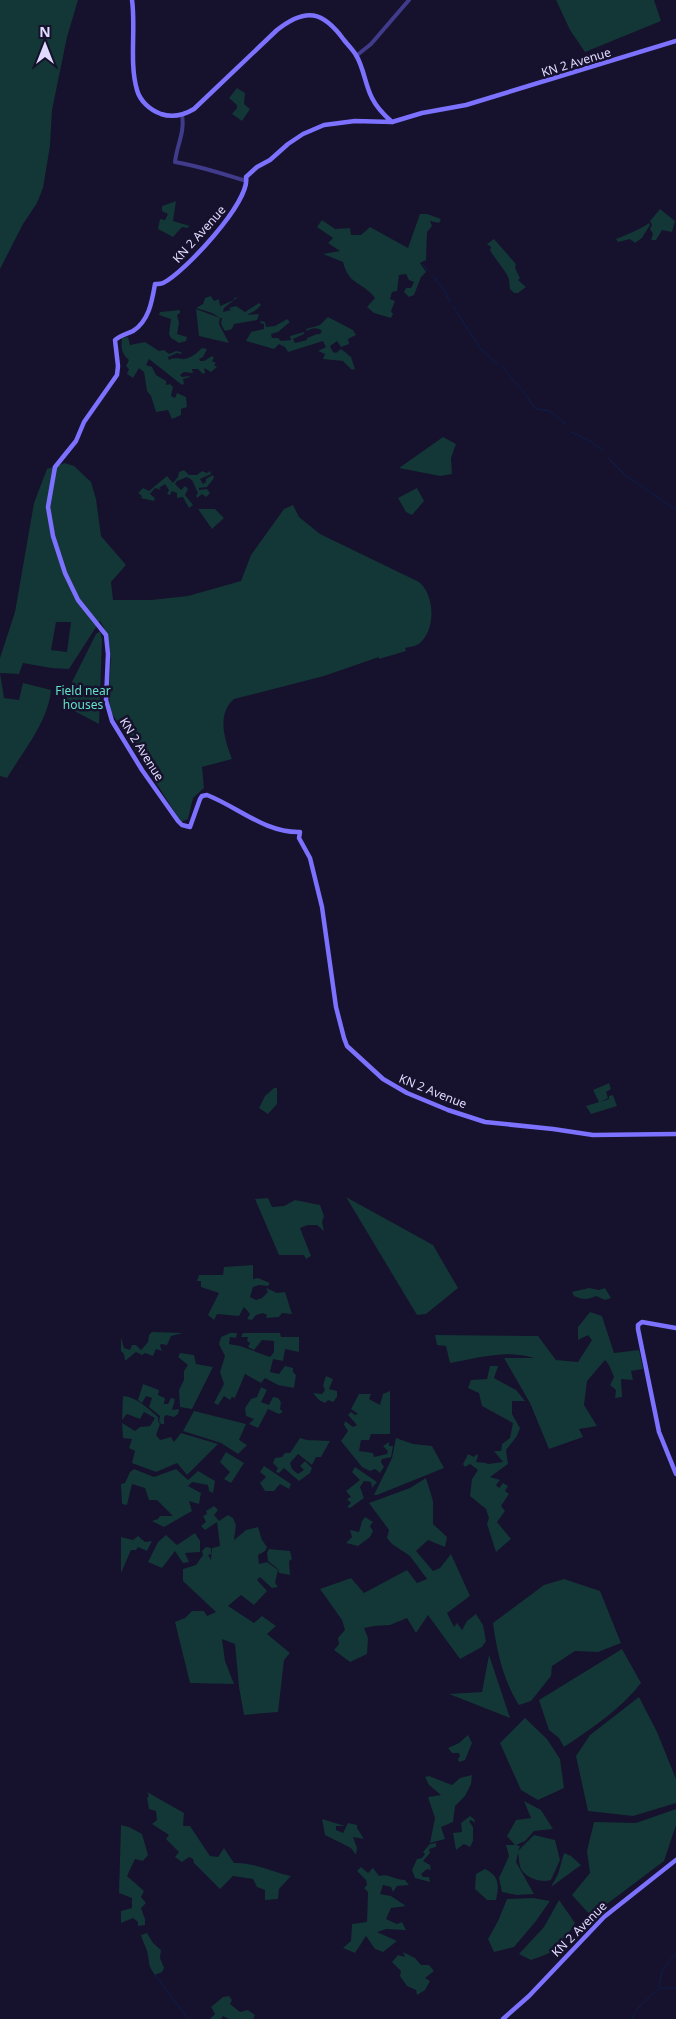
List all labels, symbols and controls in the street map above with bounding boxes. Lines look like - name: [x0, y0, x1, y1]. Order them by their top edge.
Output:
- north arrow: [20, 20, 70, 70]
- text: N: [39, 22, 51, 41]
- street label: KN 2 Avenue: [539, 43, 613, 81]
- street label: KN 2 Avenue: [169, 201, 229, 266]
- park label: Field near houses: [55, 682, 111, 713]
- street label: KN 2 Avenue: [116, 714, 168, 784]
- street label: KN 2 Avenue: [397, 1070, 470, 1112]
- street label: KN 2 Avenue: [548, 1897, 611, 1960]

